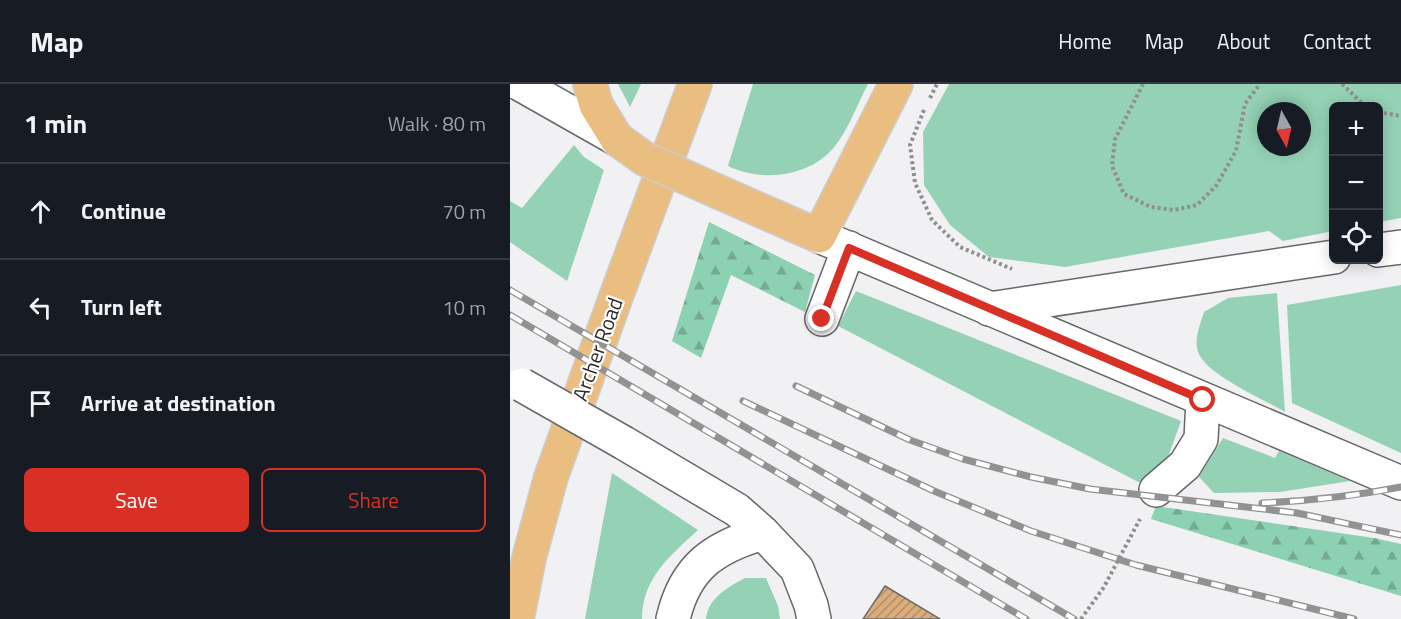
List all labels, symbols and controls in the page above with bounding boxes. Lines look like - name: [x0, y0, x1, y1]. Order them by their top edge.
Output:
- text: Map: [30, 20, 84, 63]
- text: Home: [1058, 25, 1112, 57]
- text: Map: [1145, 25, 1184, 57]
- text: About: [1217, 25, 1270, 57]
- text: Contact: [1303, 25, 1371, 57]
- north arrow: [1257, 102, 1311, 156]
- map controls: [1329, 102, 1383, 264]
- button: +: [1329, 102, 1383, 156]
- text: 1 min: [24, 104, 87, 143]
- text: Walk · 80 m: [388, 108, 486, 139]
- button: −: [1329, 156, 1383, 210]
- text: Continue: [81, 194, 166, 228]
- icon: ahead: [24, 195, 57, 228]
- text: 70 m: [442, 196, 486, 227]
- button: locate: [1329, 210, 1383, 264]
- text: Turn left: [81, 290, 162, 324]
- icon: left: [24, 291, 57, 324]
- text: 10 m: [442, 292, 486, 323]
- street label: Archer Road: [564, 293, 630, 405]
- route end: [808, 305, 834, 331]
- text: Arrive at destination: [81, 386, 276, 420]
- route start: [1189, 386, 1215, 412]
- icon: arrive: [24, 387, 57, 420]
- button: Save: [24, 468, 249, 532]
- button: Share: [261, 468, 486, 532]

